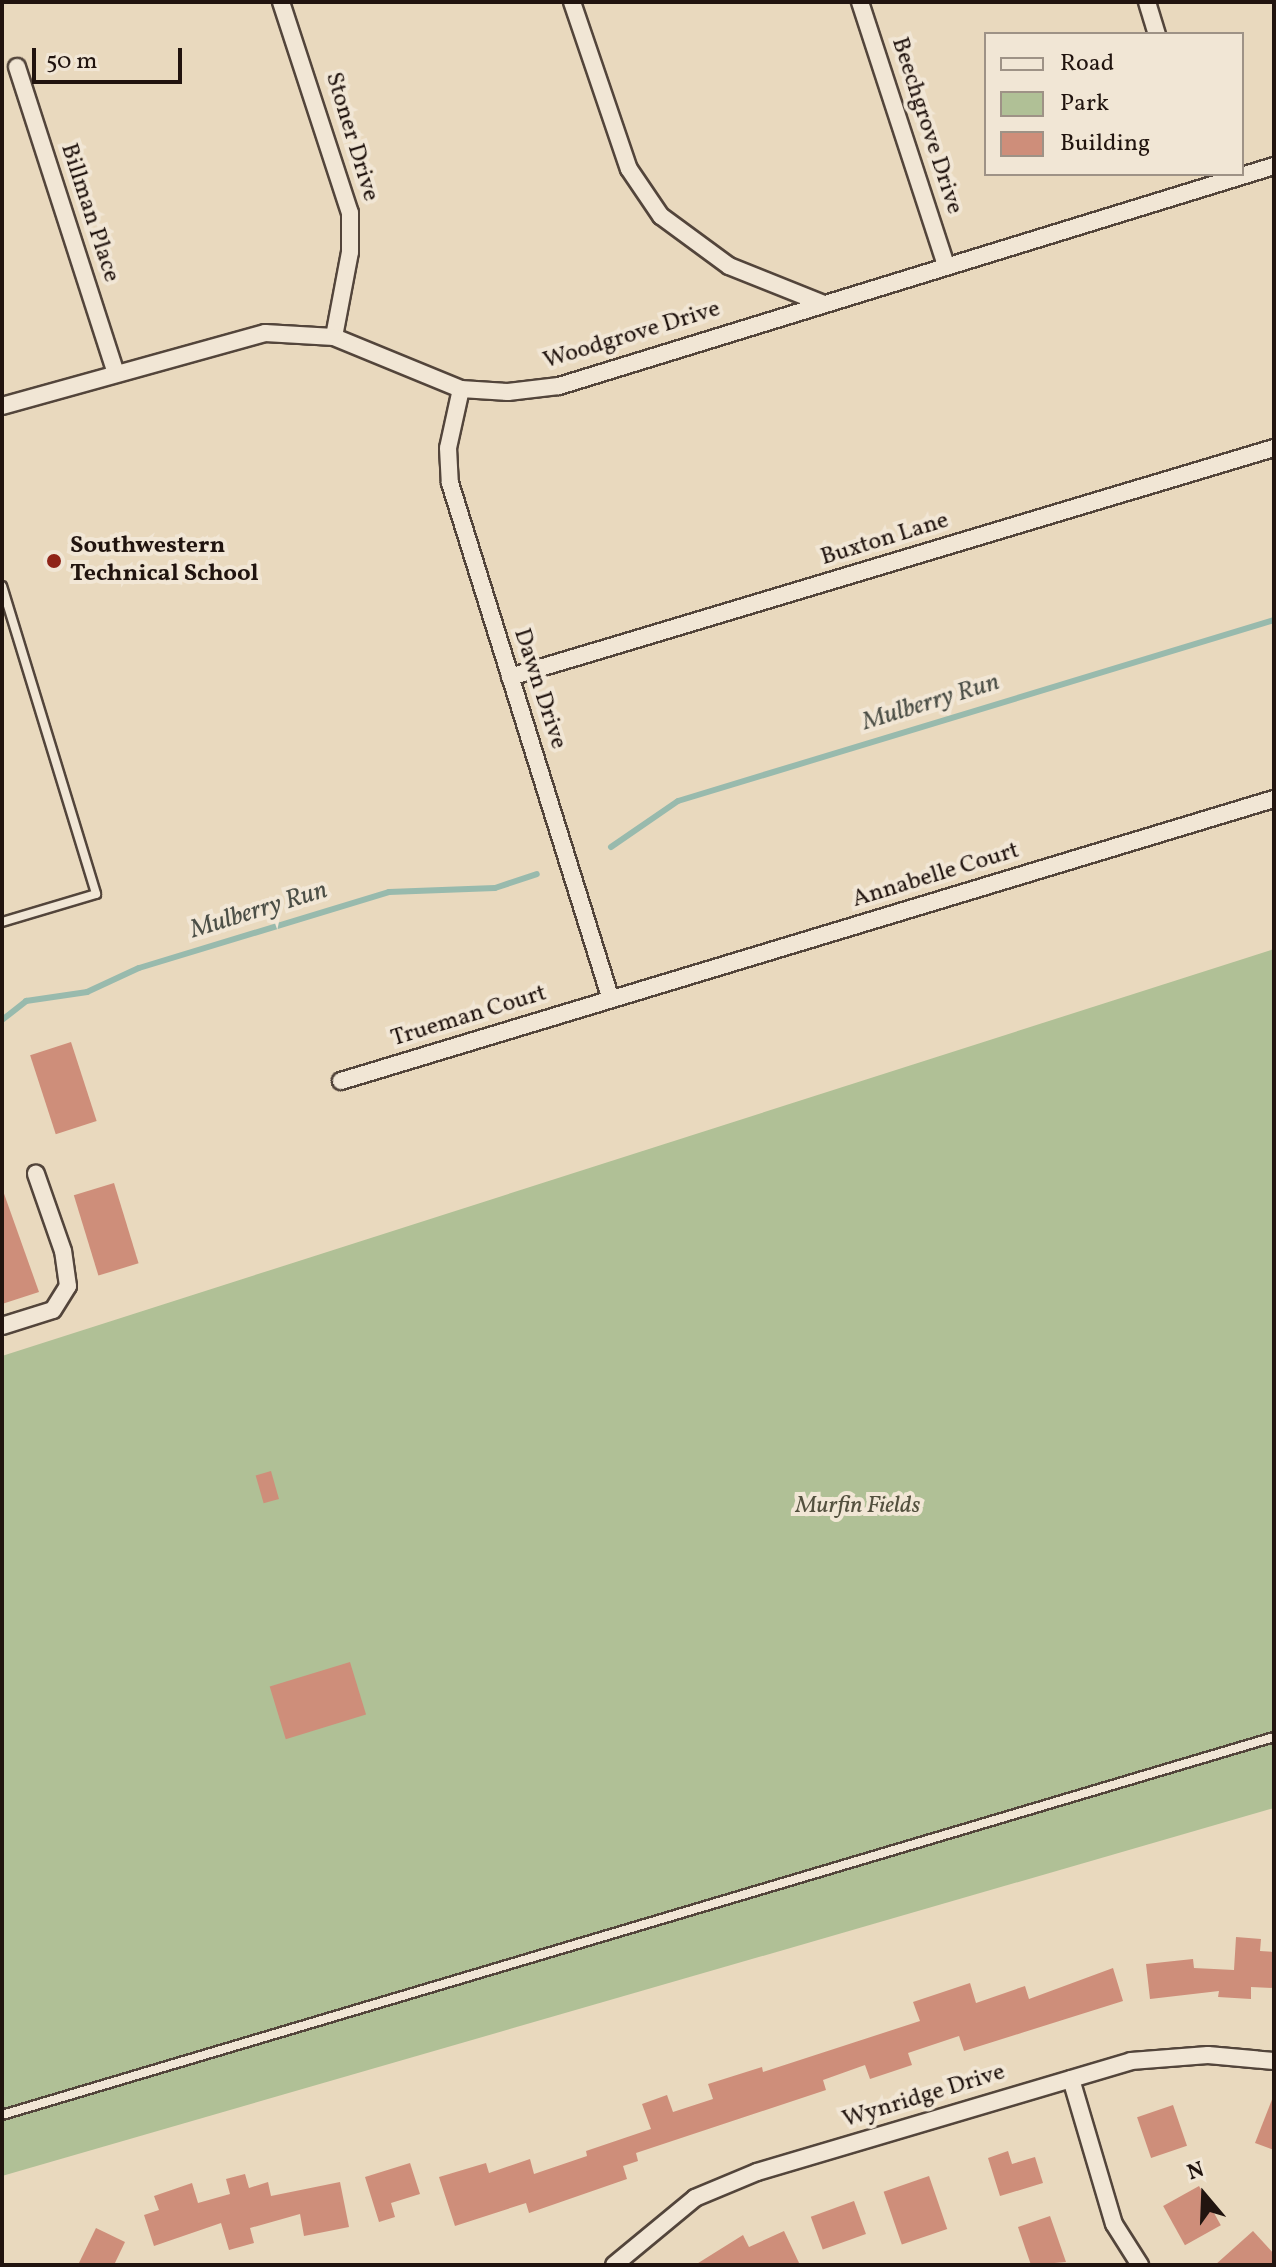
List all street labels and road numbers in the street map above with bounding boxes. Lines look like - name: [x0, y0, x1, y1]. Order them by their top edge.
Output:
- street label: Beechgrove Drive: [884, 34, 968, 218]
- street label: Stoner Drive: [318, 69, 384, 205]
- street label: Billman Place: [53, 140, 125, 286]
- street label: Woodgrove Drive: [540, 295, 724, 377]
- street label: Buxton Lane: [818, 507, 952, 573]
- street label: Dawn Drive: [506, 625, 572, 753]
- street label: Annabelle Court: [849, 837, 1023, 915]
- street label: Trueman Court: [388, 980, 550, 1054]
- street label: Wynridge Drive: [839, 2059, 1009, 2135]

